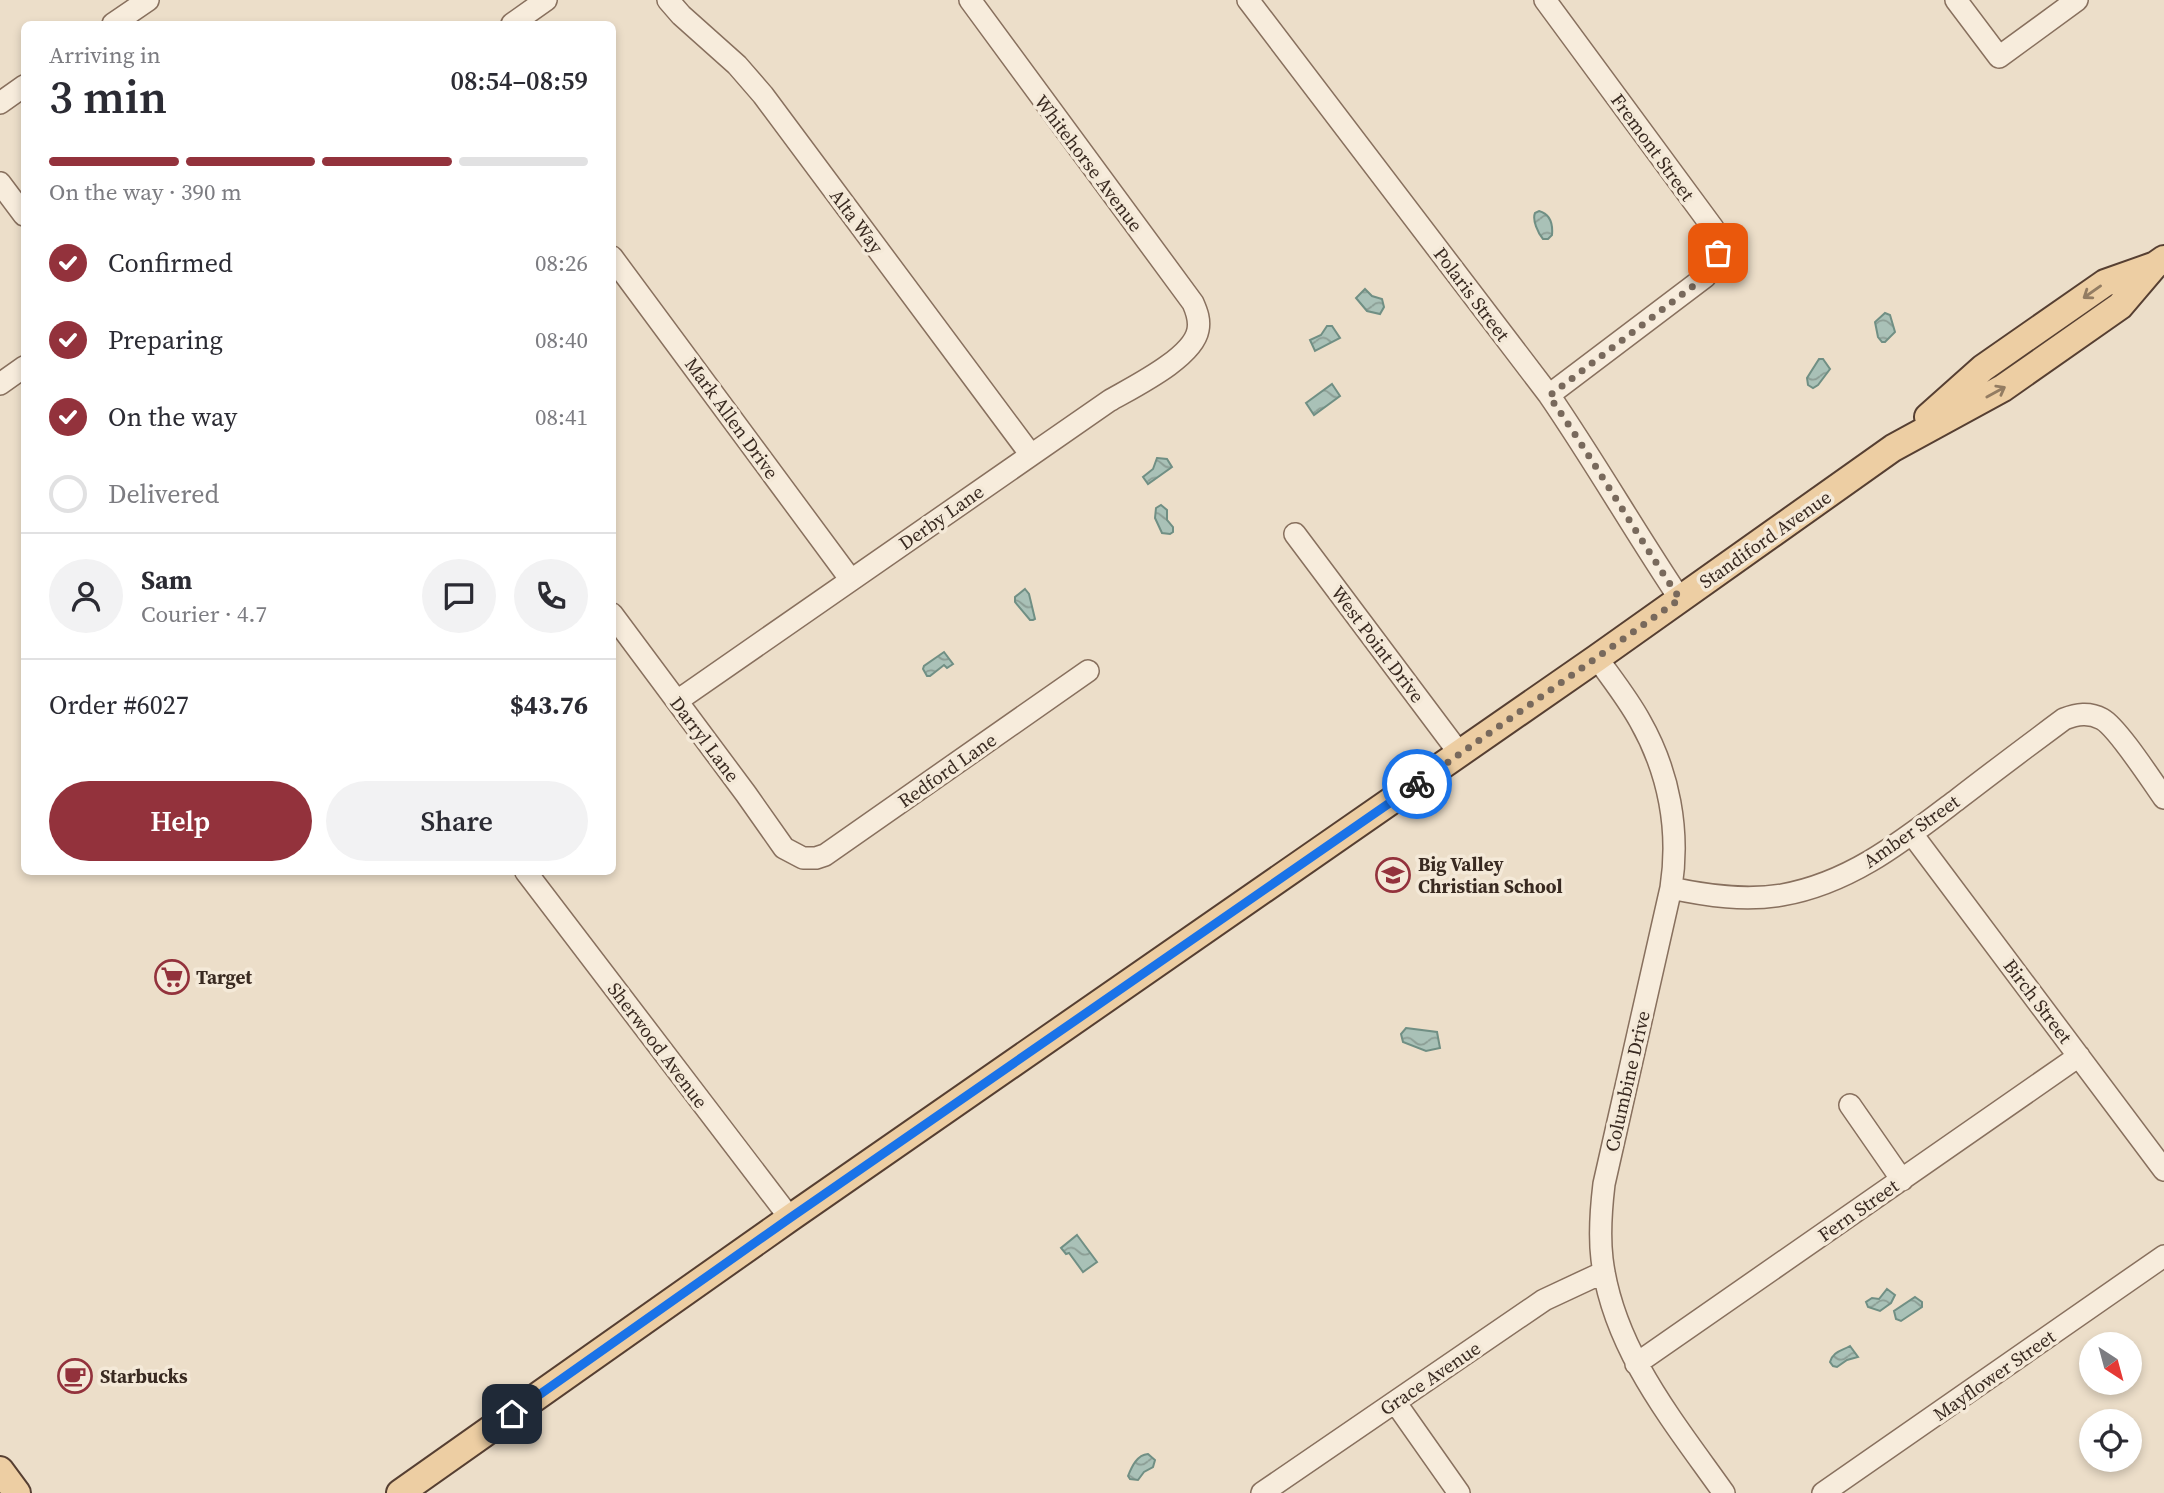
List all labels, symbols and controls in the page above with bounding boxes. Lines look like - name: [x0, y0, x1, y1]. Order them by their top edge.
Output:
- text: Arriving in: [49, 39, 161, 71]
- text: 08:54–08:59: [451, 63, 588, 99]
- text: 3 min: [49, 65, 167, 128]
- street label: Fremont Street: [1605, 88, 1701, 207]
- street label: Whitehorse Avenue: [1029, 89, 1149, 237]
- text: On the way · 390 m: [49, 176, 242, 208]
- street label: Alta Way: [824, 184, 890, 259]
- pin: [1688, 223, 1748, 283]
- icon: bag: [1699, 234, 1737, 272]
- street label: Polaris Street: [1428, 242, 1516, 347]
- icon: check: [49, 244, 87, 282]
- text: Confirmed: [108, 245, 233, 281]
- text: 08:26: [535, 247, 588, 279]
- one-way arrow: [2083, 285, 2102, 299]
- icon: check: [49, 321, 87, 359]
- text: Preparing: [108, 322, 223, 358]
- text: 08:40: [535, 324, 588, 356]
- street label: Mark Allen Drive: [679, 352, 785, 484]
- one-way arrow: [1985, 385, 2006, 398]
- icon: check: [49, 398, 87, 436]
- text: On the way: [108, 399, 237, 435]
- text: 08:41: [535, 401, 588, 433]
- text: Delivered: [108, 476, 219, 512]
- street label: Derby Lane: [893, 478, 989, 556]
- street label: Standiford Avenue: [1694, 484, 1836, 594]
- button: person: [49, 559, 123, 633]
- button: chat: [422, 559, 496, 633]
- button: phone: [514, 559, 588, 633]
- text: Sam: [141, 562, 192, 598]
- street label: West Point Drive: [1325, 580, 1431, 708]
- text: Courier · 4.7: [141, 598, 267, 630]
- text: Order #6027: [49, 687, 189, 723]
- text: $43.76: [510, 687, 588, 723]
- street label: Darryl Lane: [664, 691, 746, 787]
- street label: Redford Lane: [893, 726, 1001, 814]
- courier: [1382, 749, 1452, 819]
- icon: bike: [1398, 765, 1436, 803]
- button: Help: [49, 781, 312, 861]
- button: Share: [326, 781, 588, 861]
- street label: Amber Street: [1858, 788, 1965, 874]
- place label: Big Valley Christian School: [1418, 851, 1563, 899]
- school or university icon: Big Valley Christian School: [1374, 856, 1412, 894]
- street label: Birch Street: [1998, 953, 2079, 1049]
- supermarket icon: Target: [153, 958, 191, 996]
- place label: Target: [196, 964, 252, 990]
- street label: Sherwood Avenue: [602, 977, 714, 1113]
- street label: Columbine Drive: [1598, 1008, 1656, 1154]
- street label: Fern Street: [1812, 1172, 1904, 1247]
- street label: Mayflower Street: [1928, 1323, 2061, 1427]
- north arrow: [2079, 1332, 2142, 1395]
- map controls: [2079, 1332, 2142, 1472]
- street label: Grace Avenue: [1375, 1335, 1485, 1421]
- cafe icon: Starbucks: [56, 1357, 94, 1395]
- place label: Starbucks: [100, 1363, 188, 1389]
- pin: [482, 1384, 542, 1444]
- icon: home: [493, 1395, 531, 1433]
- button: locate: [2079, 1409, 2142, 1472]

